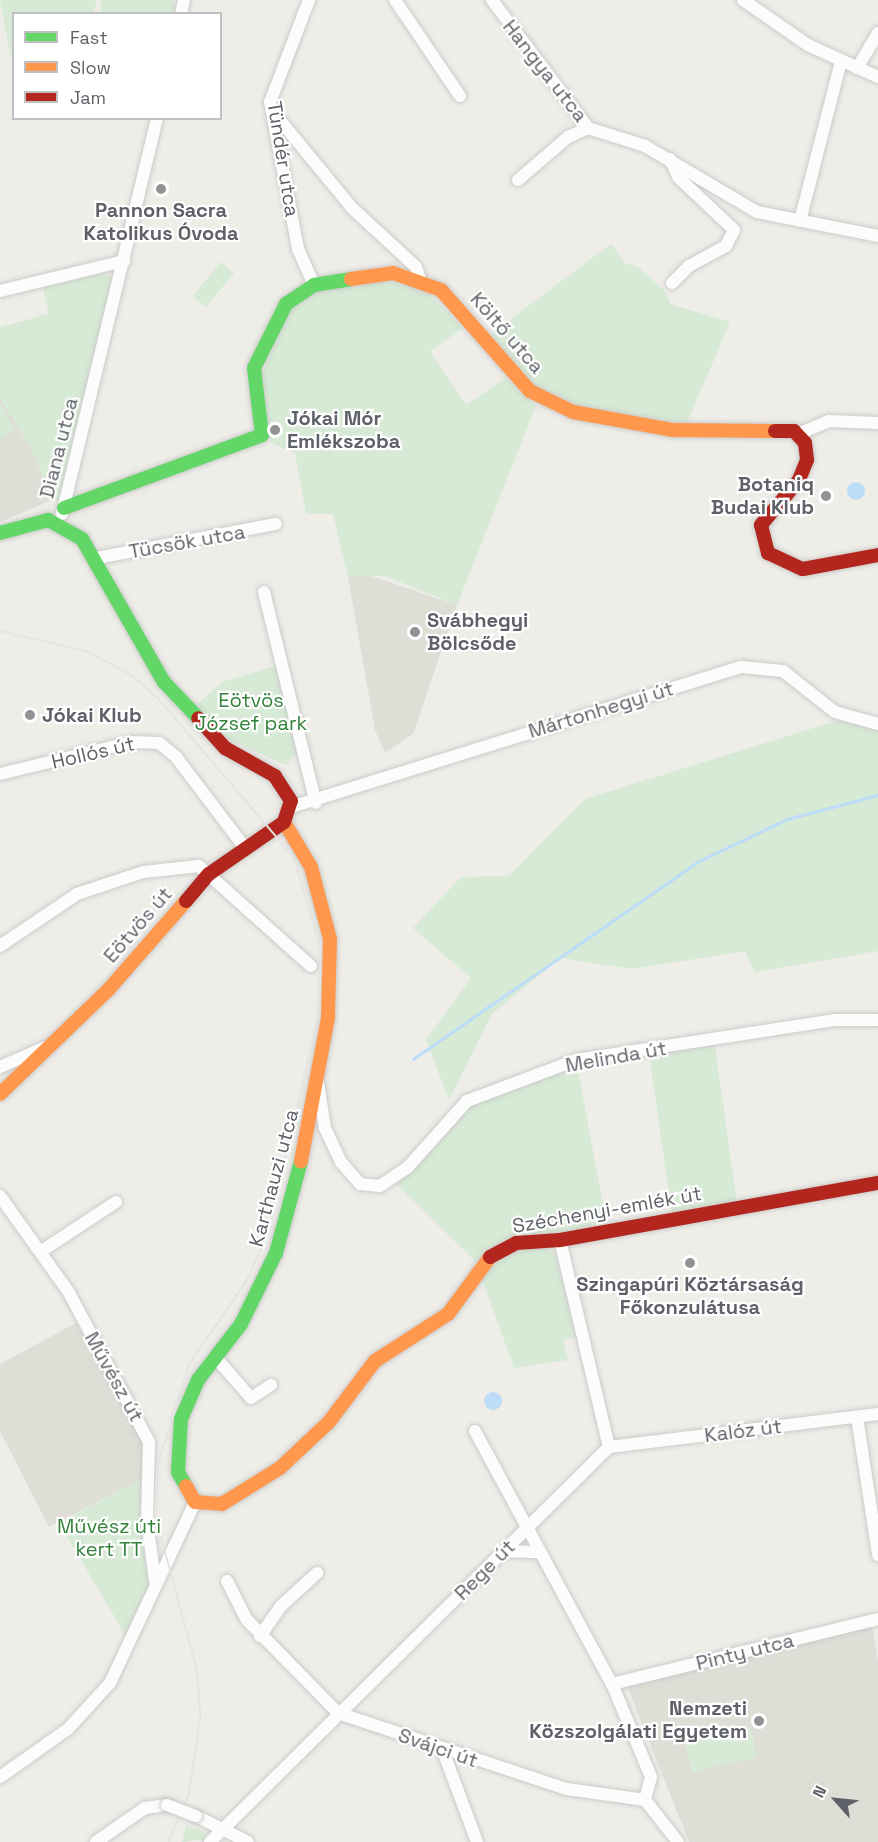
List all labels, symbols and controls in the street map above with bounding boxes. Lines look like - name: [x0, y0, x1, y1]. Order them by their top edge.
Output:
- legend: [12, 12, 222, 120]
- street label: Hangya utca: [498, 15, 592, 127]
- text: Fast: [70, 26, 107, 49]
- text: Slow: [70, 56, 111, 79]
- text: Jam: [70, 86, 106, 109]
- street label: Tündér utca: [262, 100, 304, 218]
- marker: Pannon Sacra Katolikus Óvoda: [154, 182, 168, 196]
- place label: Pannon Sacra Katolikus Óvoda: [84, 198, 238, 245]
- street label: Költő utca: [465, 287, 549, 379]
- street label: Diana utca: [35, 395, 83, 501]
- place label: Jókai Mór Emlékszoba: [287, 406, 400, 453]
- marker: Jókai Mór Emlékszoba: [268, 423, 282, 437]
- place label: Botaniq Budai Klub: [711, 472, 814, 519]
- marker: Botaniq Budai Klub: [819, 489, 833, 503]
- street label: Tücsök utca: [127, 520, 247, 564]
- place label: Svábhegyi Bölcsőde: [427, 608, 528, 655]
- marker: Svábhegyi Bölcsőde: [408, 625, 422, 639]
- street label: Mártonhegyi út: [526, 677, 676, 743]
- park label: Eötvös József park: [195, 688, 307, 735]
- place label: Jókai Klub: [42, 703, 142, 727]
- marker: Jókai Klub: [23, 708, 37, 722]
- street label: Hollós út: [49, 732, 137, 774]
- street label: Eötvös út: [99, 882, 177, 968]
- street label: Melinda út: [564, 1036, 668, 1078]
- street label: Karthauzi utca: [244, 1107, 304, 1249]
- street label: Széchenyi-emlék út: [511, 1182, 703, 1238]
- marker: Szingapúri Köztársaság Főkonzulátusa: [683, 1256, 697, 1270]
- place label: Szingapúri Köztársaság Főkonzulátusa: [576, 1272, 804, 1319]
- street label: Művész út: [79, 1328, 149, 1426]
- street label: Kalóz út: [703, 1414, 783, 1448]
- park label: Művész úti kert TT: [57, 1515, 161, 1562]
- street label: Rege út: [450, 1535, 520, 1605]
- street label: Pinty utca: [694, 1628, 796, 1676]
- place label: Nemzeti Közszolgálati Egyetem: [529, 1697, 747, 1744]
- marker: Nemzeti Közszolgálati Egyetem: [752, 1714, 766, 1728]
- street label: Svájci út: [395, 1723, 481, 1773]
- north arrow: [806, 1770, 866, 1830]
- text: N: [808, 1782, 831, 1801]

